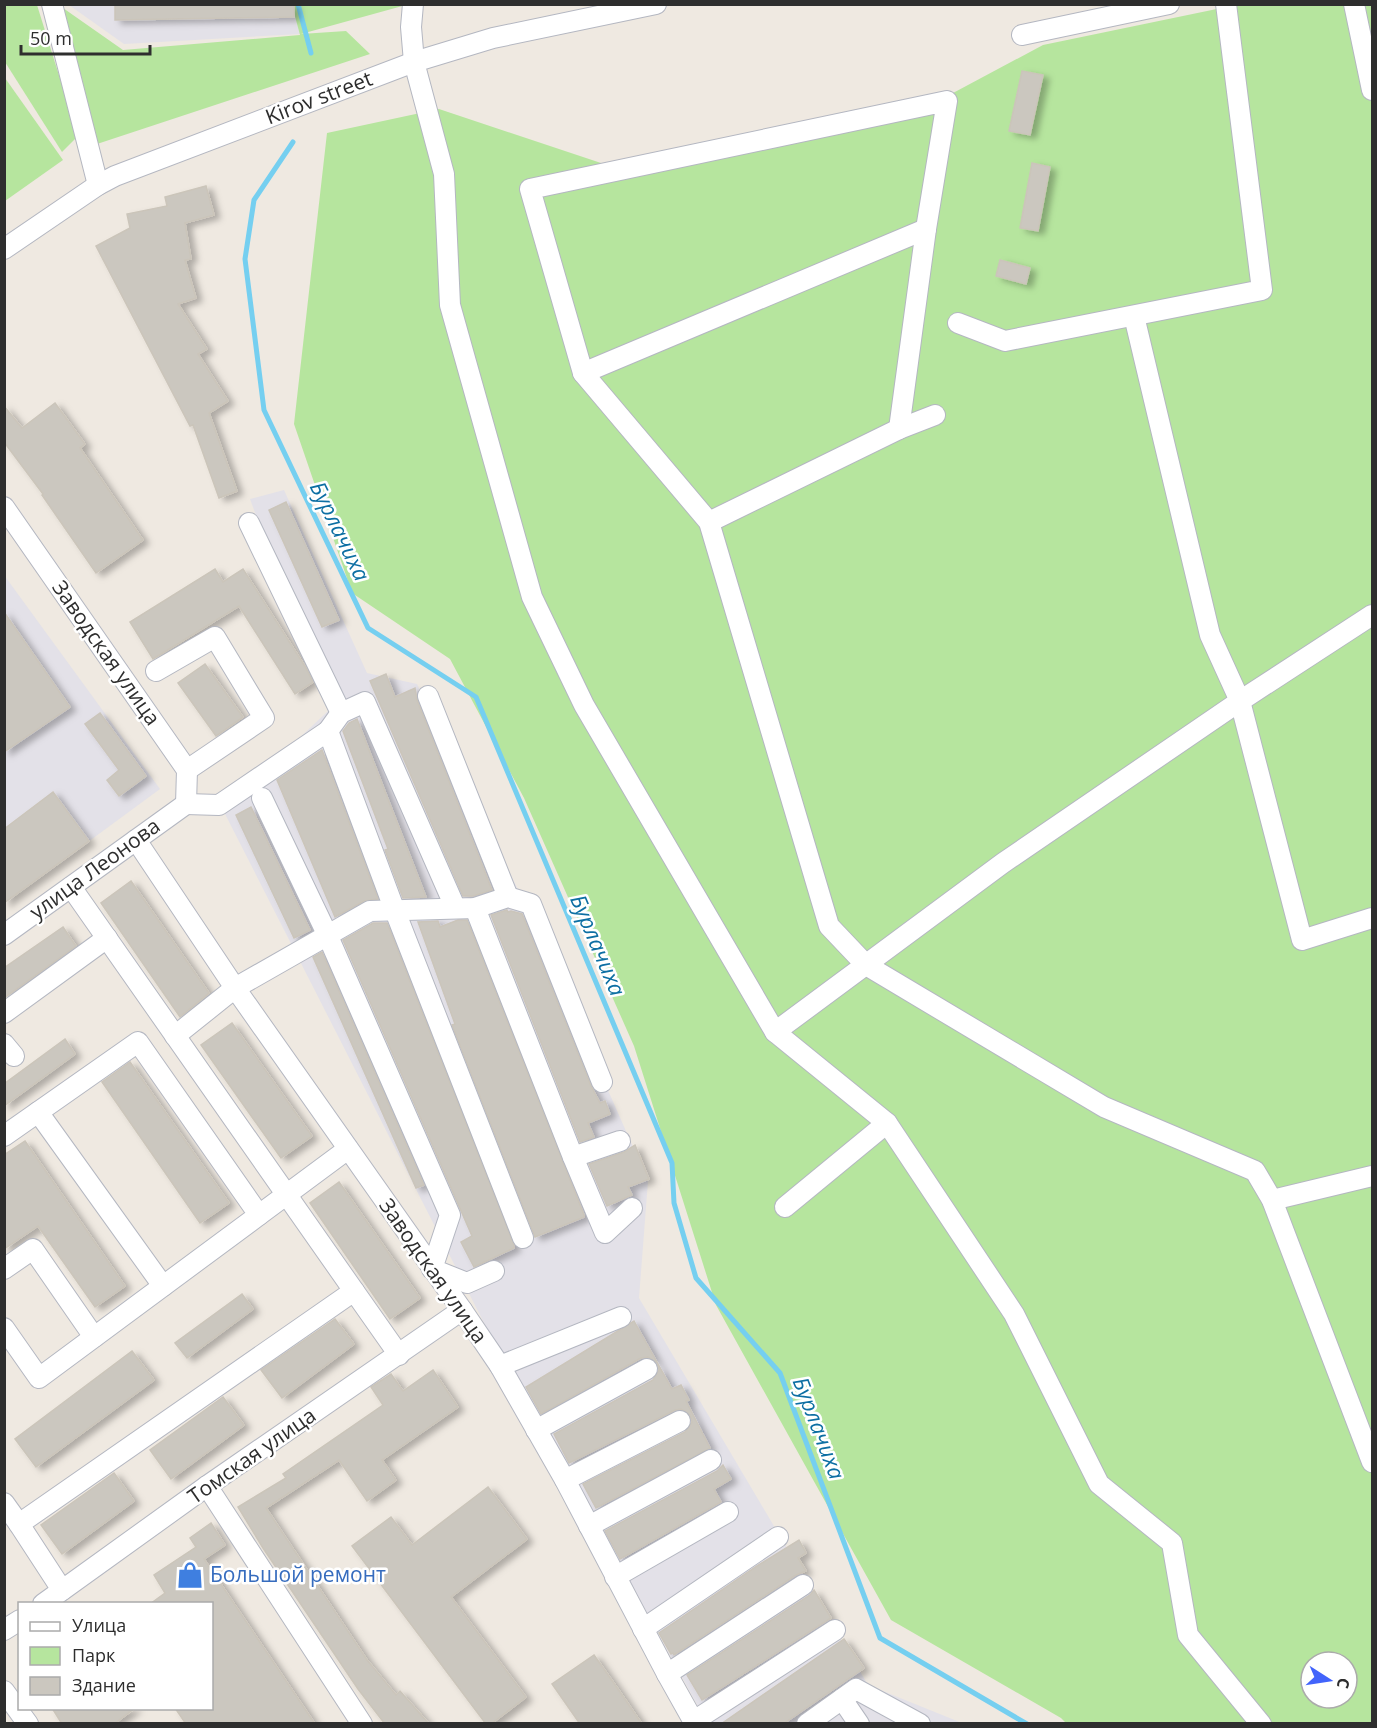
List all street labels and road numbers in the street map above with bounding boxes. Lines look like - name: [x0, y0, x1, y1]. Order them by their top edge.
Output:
- street label: Kirov street: [261, 64, 376, 130]
- street label: Заводская улица: [46, 574, 167, 731]
- street label: улица Леонова: [23, 811, 165, 925]
- street label: Заводская улица: [373, 1192, 494, 1349]
- street label: Томская улица: [182, 1401, 321, 1510]

